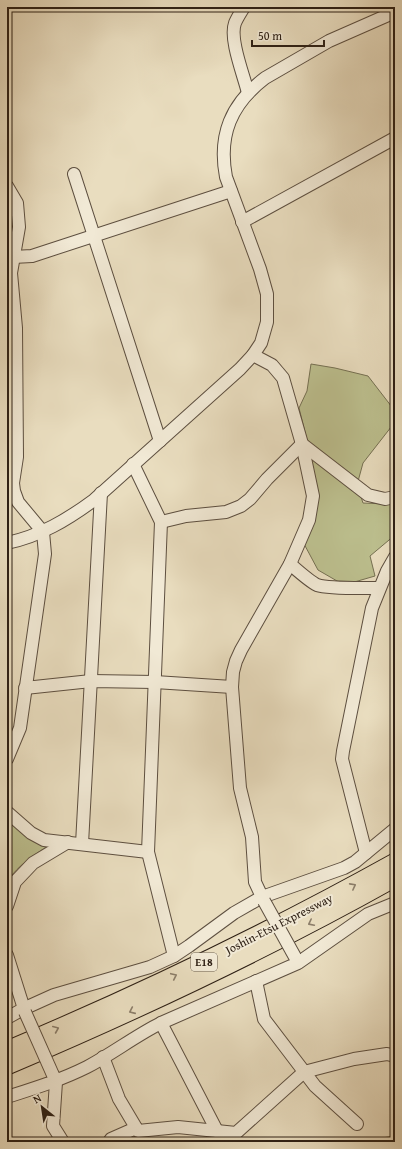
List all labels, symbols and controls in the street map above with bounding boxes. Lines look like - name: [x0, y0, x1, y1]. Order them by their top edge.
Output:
- scale bar: [252, 22, 324, 48]
- text: 50 m: [258, 27, 282, 44]
- one-way arrow: [349, 883, 356, 890]
- street label: Joshin-Etsu Expressway: [220, 889, 335, 959]
- one-way arrow: [308, 919, 316, 926]
- road number: E18: [191, 953, 217, 971]
- one-way arrow: [170, 973, 178, 981]
- one-way arrow: [128, 1006, 136, 1014]
- one-way arrow: [51, 1026, 59, 1034]
- north arrow: [22, 1087, 62, 1127]
- text: N: [30, 1089, 45, 1107]

